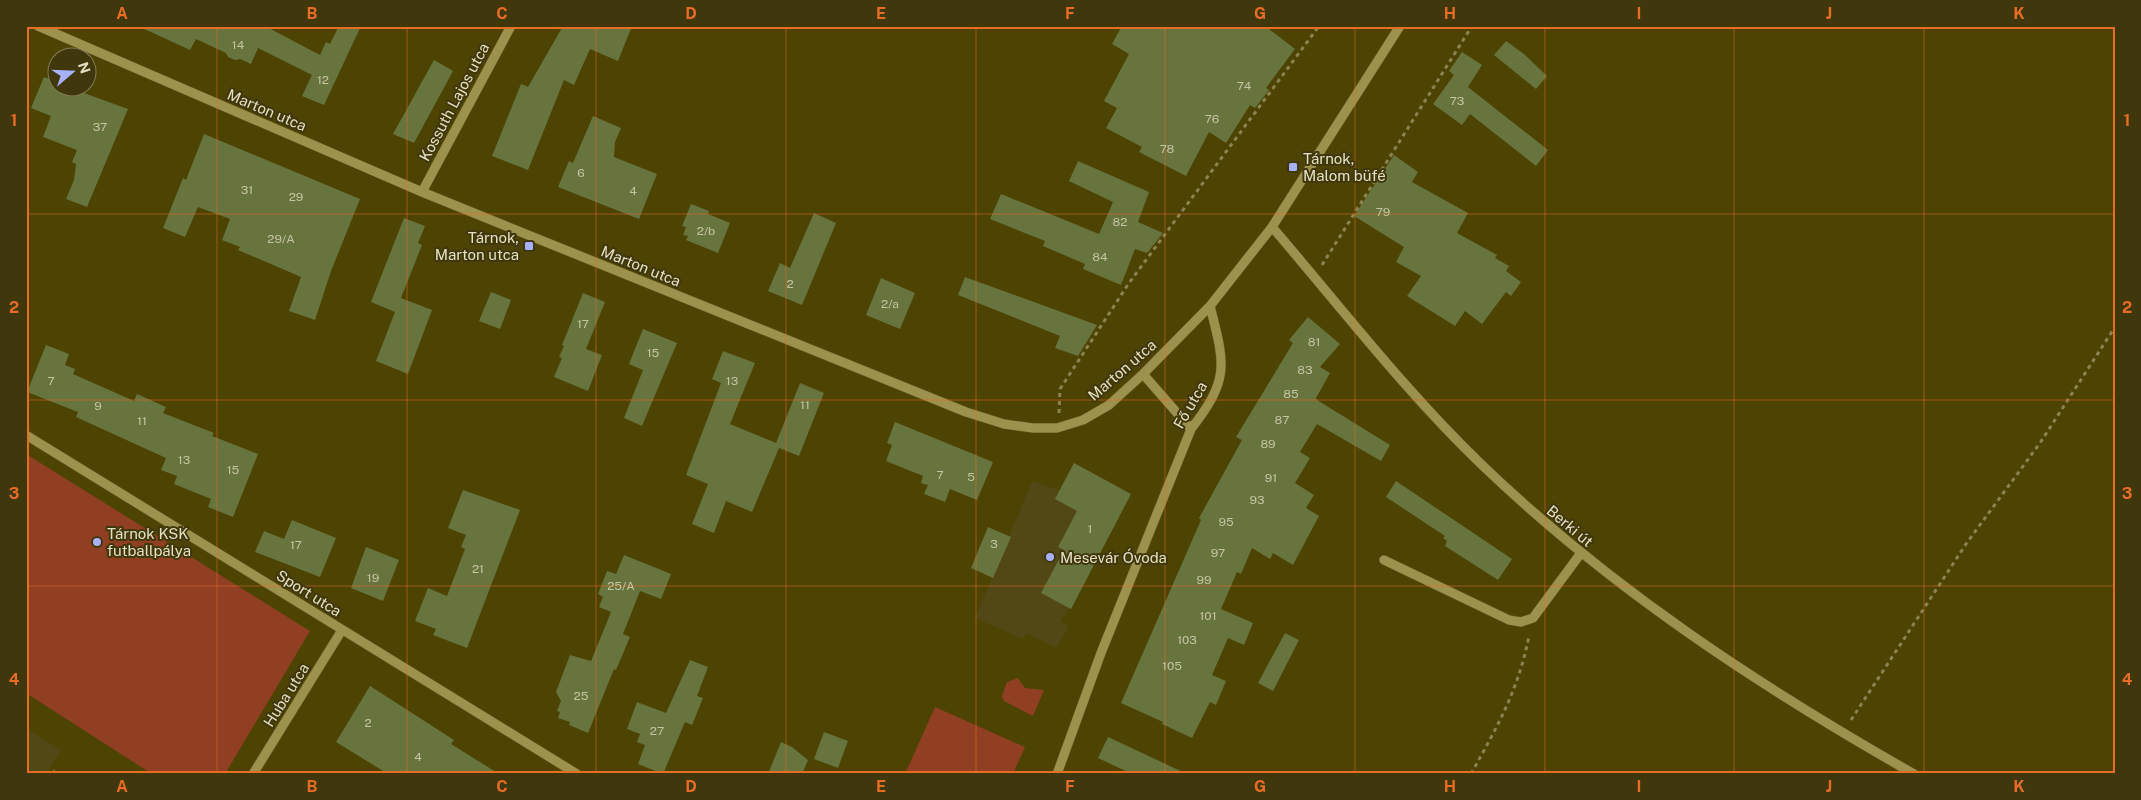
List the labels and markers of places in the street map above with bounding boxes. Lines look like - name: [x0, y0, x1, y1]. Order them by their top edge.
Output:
- place label: Tárnok, Malom büfé: [1303, 150, 1386, 184]
- marker: Tárnok, Malom büfé: [1287, 161, 1299, 173]
- place label: Tárnok, Marton utca: [435, 229, 519, 263]
- marker: Tárnok, Marton utca: [523, 240, 535, 252]
- place label: Tárnok KSK futballpálya: [107, 525, 191, 559]
- marker: Tárnok KSK futballpálya: [91, 536, 103, 548]
- place label: Mesevár Óvoda: [1060, 548, 1167, 566]
- marker: Mesevár Óvoda: [1044, 551, 1056, 563]

